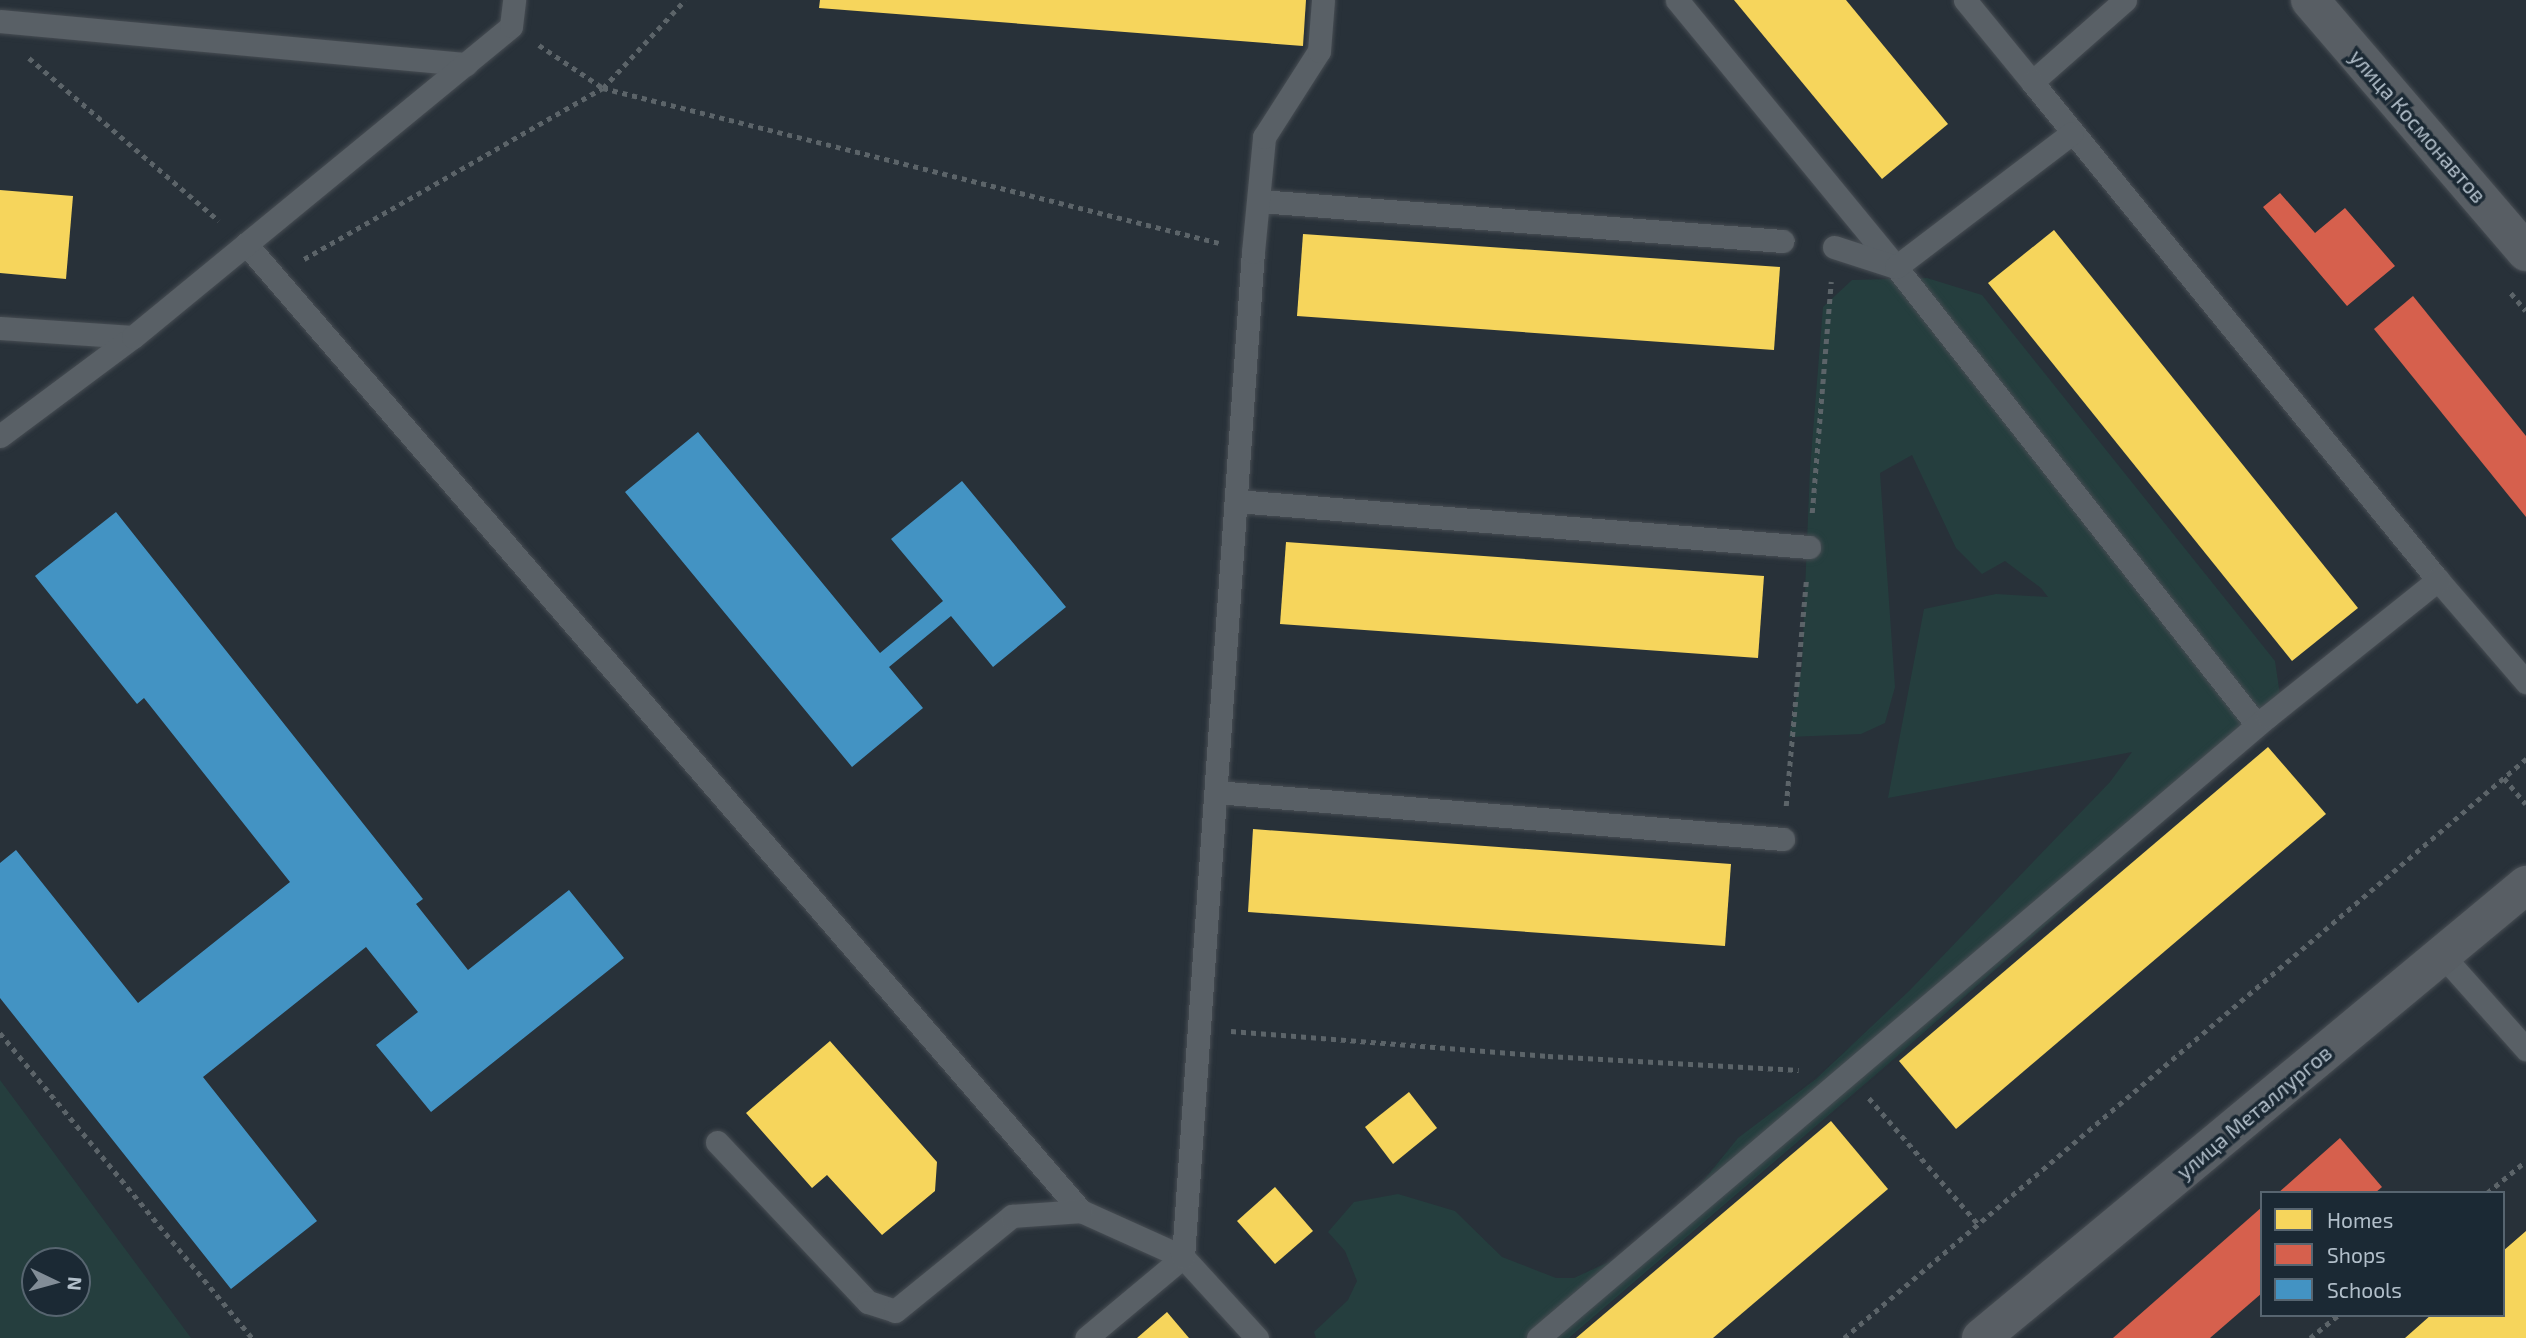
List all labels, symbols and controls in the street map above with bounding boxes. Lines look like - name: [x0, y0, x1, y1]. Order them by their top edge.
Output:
- street label: улица Космонавтов: [2345, 44, 2491, 208]
- street label: улица Металлургов: [2171, 1040, 2337, 1184]
- legend: [2260, 1191, 2505, 1317]
- text: Homes: [2327, 1207, 2393, 1232]
- text: Shops: [2327, 1242, 2386, 1267]
- north arrow: [21, 1247, 91, 1317]
- text: N: [63, 1276, 87, 1292]
- text: Schools: [2327, 1277, 2402, 1302]

